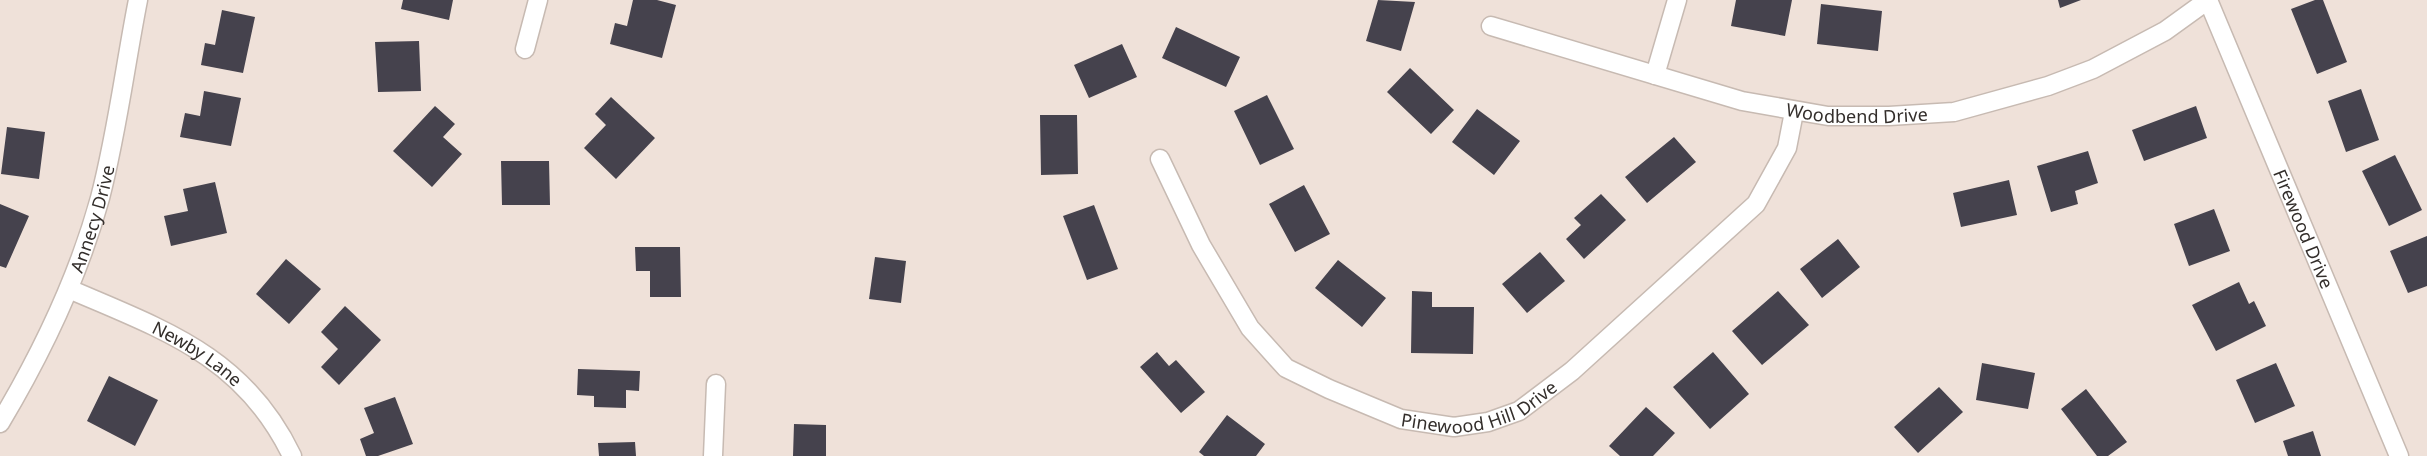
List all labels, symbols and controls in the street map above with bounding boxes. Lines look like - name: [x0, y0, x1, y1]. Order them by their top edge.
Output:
- street label: Woodbend Drive: [1784, 97, 1928, 128]
- street label: Annecy Drive: [64, 163, 120, 276]
- street label: Firewood Drive: [2268, 165, 2339, 292]
- street label: Newby Lane: [149, 315, 248, 391]
- street label: Pinewood Hill Drive: [1400, 375, 1561, 439]

